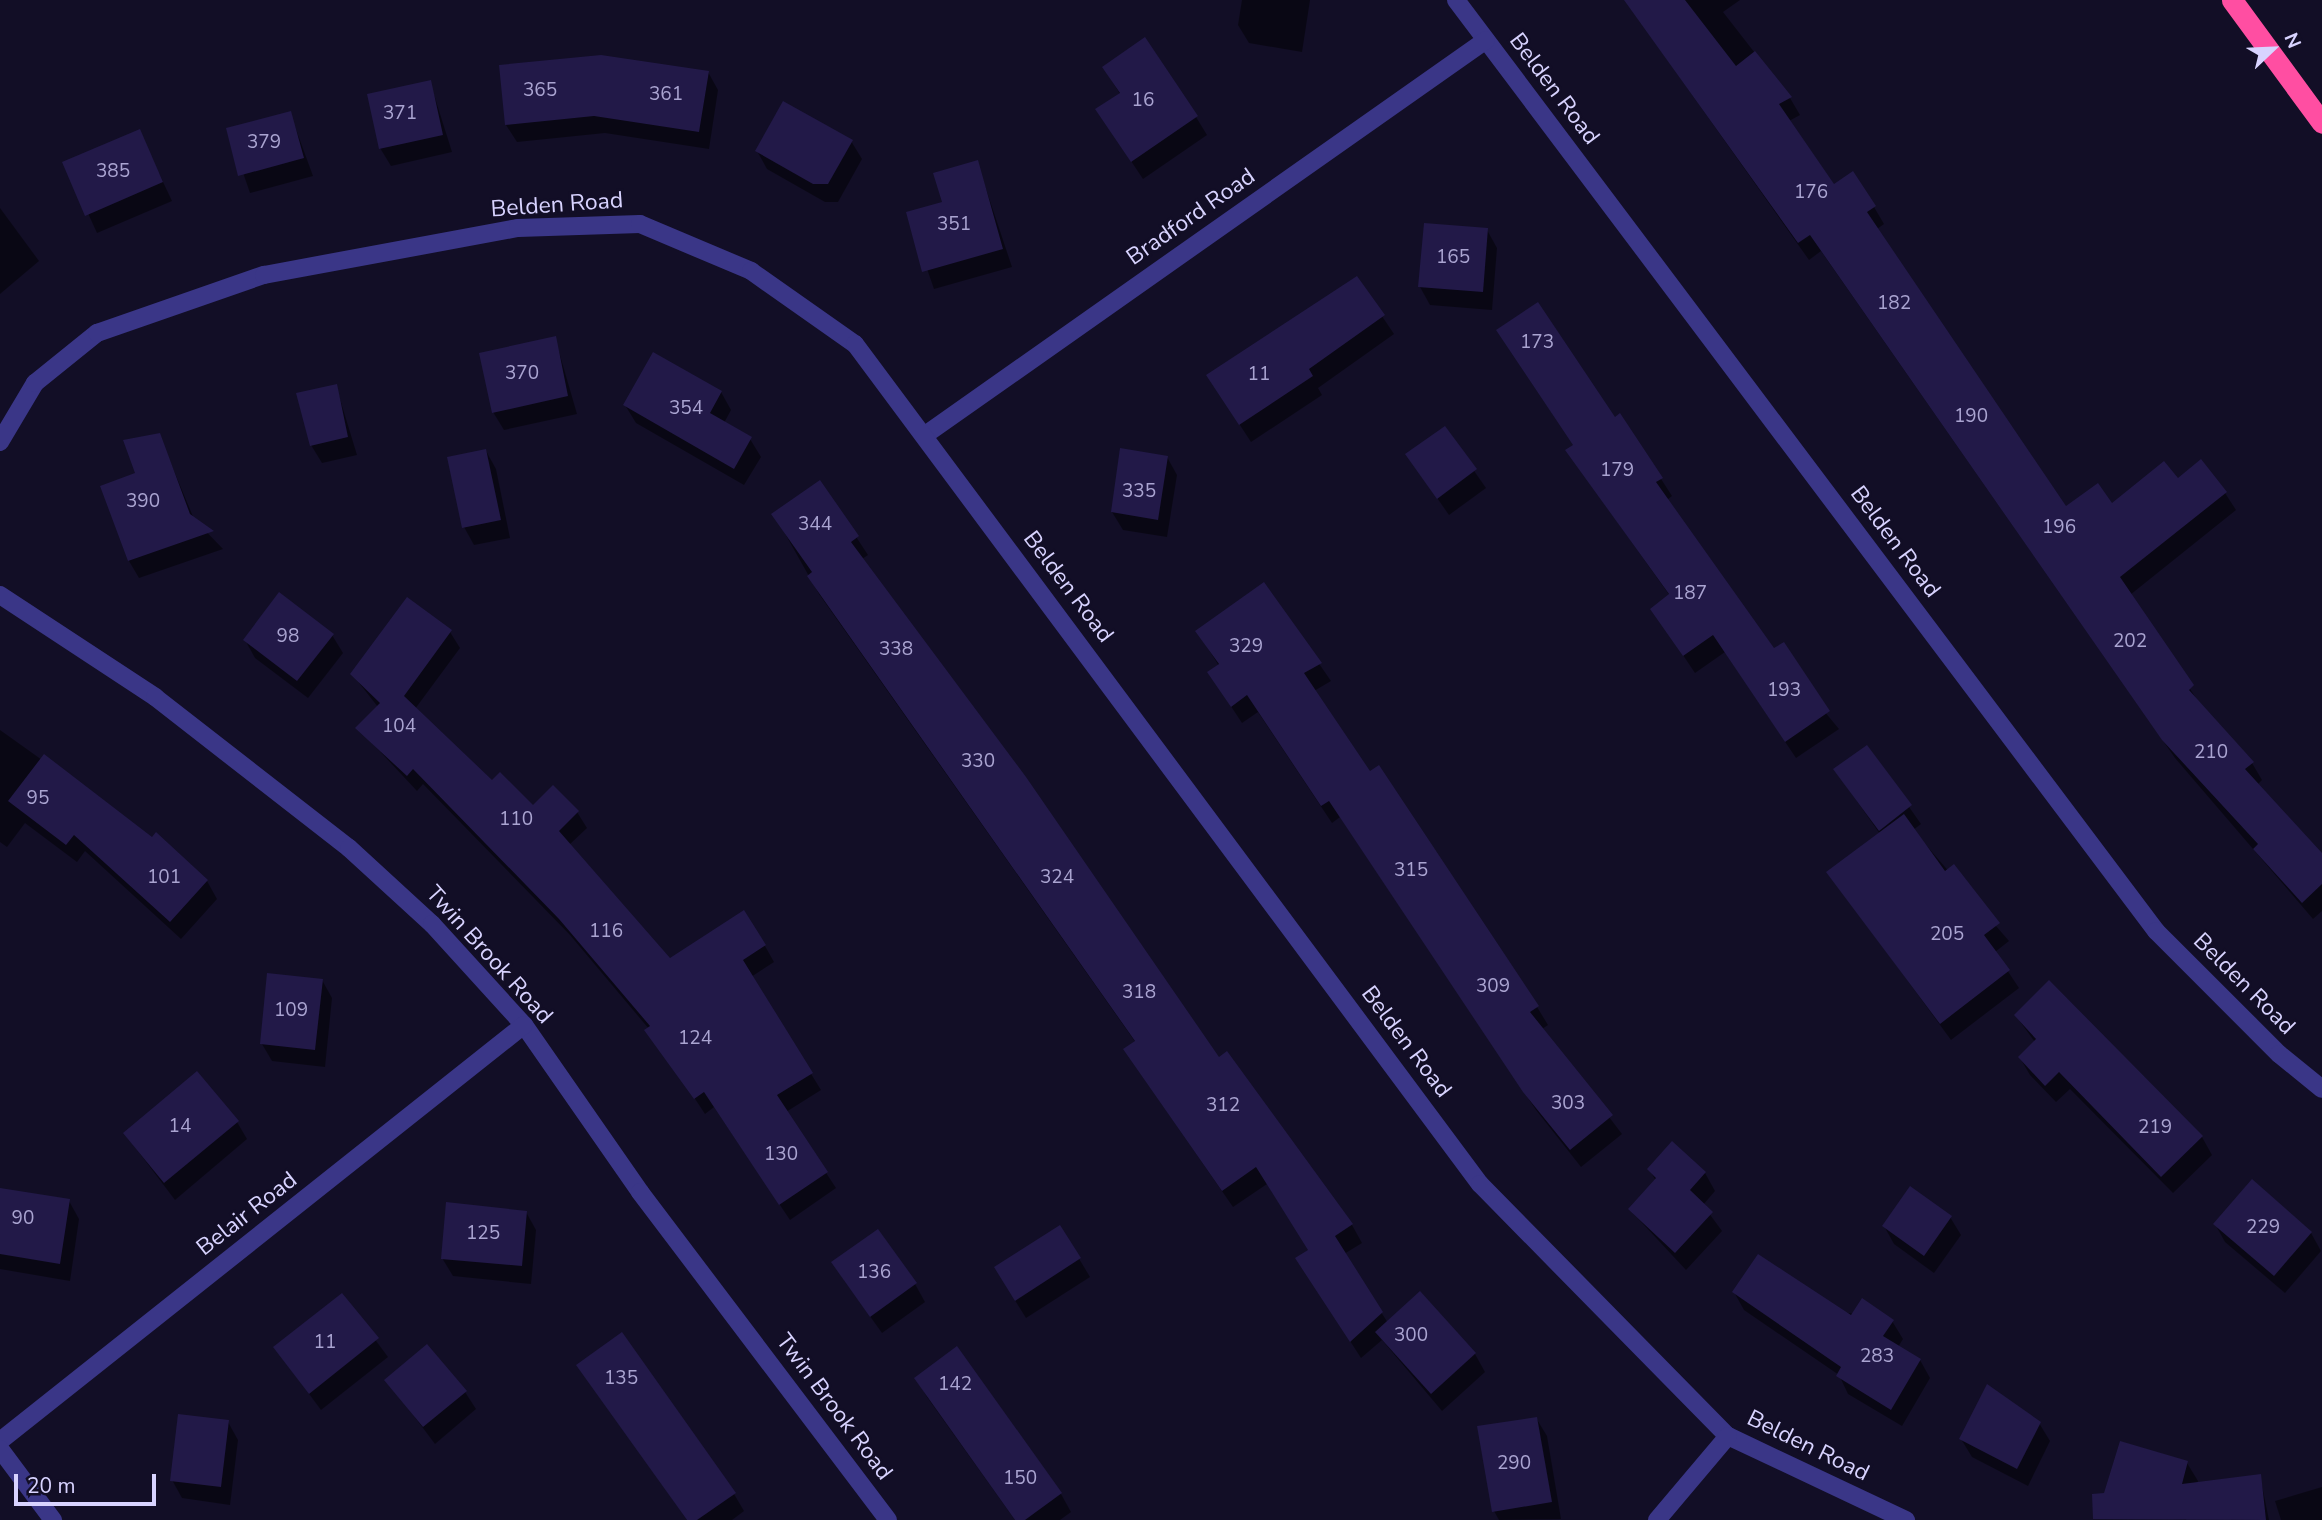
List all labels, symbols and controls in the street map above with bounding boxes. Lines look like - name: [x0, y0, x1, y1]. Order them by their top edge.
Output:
- north arrow: [2238, 14, 2308, 84]
- street label: Belden Road: [1503, 28, 1605, 150]
- text: N: [2278, 29, 2307, 52]
- house number: 365: [523, 80, 557, 102]
- house number: 361: [649, 84, 683, 106]
- house number: 16: [1132, 90, 1154, 112]
- house number: 371: [383, 103, 417, 125]
- house number: 379: [247, 132, 281, 154]
- house number: 385: [96, 161, 130, 183]
- street label: Bradford Road: [1122, 163, 1260, 271]
- house number: 176: [1794, 182, 1828, 204]
- street label: Belden Road: [490, 187, 624, 223]
- house number: 351: [937, 214, 971, 236]
- house number: 165: [1436, 247, 1470, 269]
- house number: 182: [1877, 293, 1911, 315]
- house number: 173: [1520, 332, 1554, 354]
- house number: 370: [505, 363, 539, 385]
- house number: 11: [1248, 364, 1270, 386]
- house number: 354: [669, 398, 703, 420]
- house number: 190: [1954, 406, 1988, 428]
- house number: 179: [1600, 460, 1634, 482]
- house number: 335: [1122, 481, 1156, 503]
- street label: Belden Road: [1844, 481, 1946, 603]
- house number: 390: [126, 491, 160, 513]
- house number: 344: [798, 514, 832, 536]
- house number: 196: [2042, 517, 2076, 539]
- street label: Belden Road: [1017, 526, 1119, 648]
- house number: 187: [1673, 583, 1707, 605]
- house number: 98: [277, 626, 299, 648]
- house number: 202: [2113, 631, 2147, 653]
- house number: 329: [1229, 636, 1263, 658]
- house number: 338: [879, 639, 913, 661]
- house number: 193: [1767, 680, 1801, 702]
- house number: 104: [382, 716, 416, 738]
- house number: 210: [2194, 742, 2228, 764]
- house number: 330: [961, 751, 995, 773]
- house number: 95: [27, 788, 49, 810]
- house number: 110: [499, 809, 533, 831]
- house number: 315: [1394, 860, 1428, 882]
- house number: 101: [147, 867, 181, 889]
- house number: 324: [1040, 867, 1074, 889]
- street label: Twin Brook Road: [420, 880, 558, 1030]
- house number: 116: [589, 921, 623, 943]
- house number: 205: [1930, 924, 1964, 946]
- street label: Belden Road: [2187, 927, 2301, 1041]
- house number: 309: [1476, 976, 1510, 998]
- street label: Belden Road: [1355, 981, 1457, 1103]
- house number: 318: [1122, 982, 1156, 1004]
- house number: 109: [274, 1000, 308, 1022]
- house number: 124: [678, 1028, 712, 1050]
- house number: 303: [1551, 1093, 1585, 1115]
- house number: 312: [1206, 1095, 1240, 1117]
- house number: 14: [169, 1116, 191, 1138]
- house number: 219: [2138, 1117, 2172, 1139]
- house number: 130: [764, 1144, 798, 1166]
- street label: Belair Road: [191, 1166, 303, 1262]
- house number: 90: [12, 1208, 34, 1230]
- house number: 229: [2246, 1217, 2280, 1239]
- house number: 125: [466, 1223, 500, 1245]
- house number: 136: [857, 1262, 891, 1284]
- house number: 300: [1394, 1325, 1428, 1347]
- street label: Twin Brook Road: [770, 1328, 898, 1486]
- house number: 11: [314, 1332, 336, 1354]
- house number: 283: [1860, 1346, 1894, 1368]
- house number: 135: [604, 1368, 638, 1390]
- house number: 142: [938, 1374, 972, 1396]
- street label: Belden Road: [1742, 1405, 1874, 1487]
- house number: 290: [1497, 1453, 1531, 1475]
- scale bar: [18, 1460, 159, 1504]
- house number: 150: [1003, 1468, 1037, 1490]
- text: 20 m: [27, 1472, 76, 1500]

